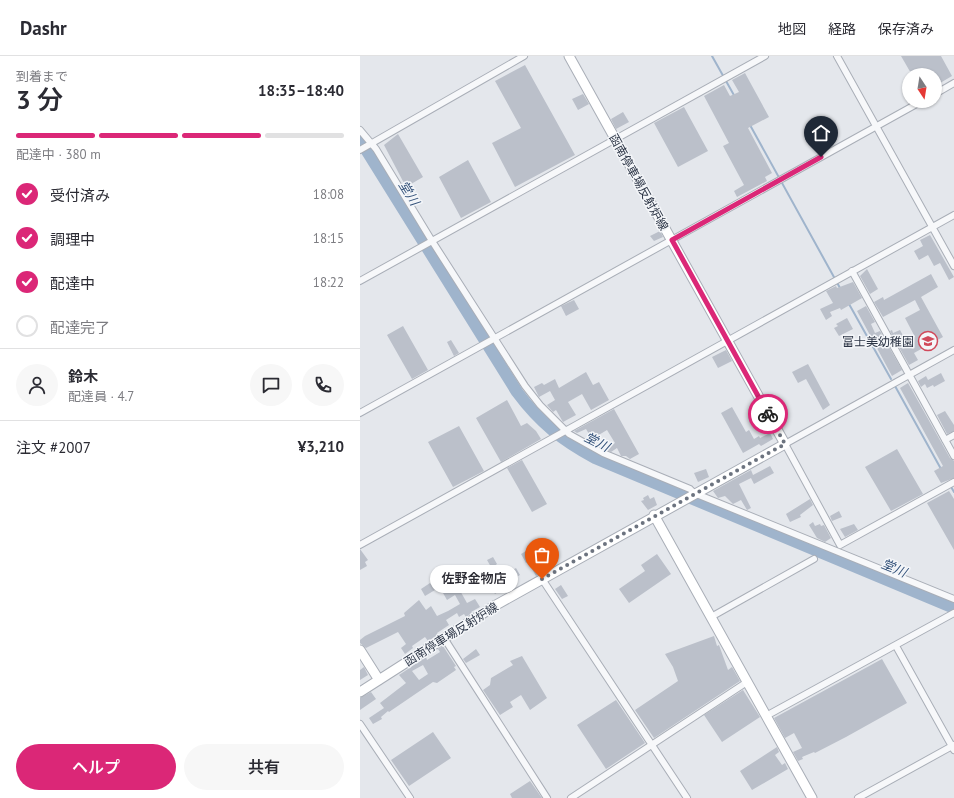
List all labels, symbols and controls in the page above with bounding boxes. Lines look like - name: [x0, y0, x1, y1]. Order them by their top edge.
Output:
- text: Dashr: [20, 16, 67, 40]
- text: 地図: [778, 20, 806, 38]
- text: 経路: [828, 20, 856, 38]
- text: 保存済み: [878, 20, 934, 38]
- text: 到着まで: [16, 68, 68, 85]
- north arrow: [902, 68, 942, 108]
- map controls: [902, 68, 942, 108]
- text: 18:35–18:40: [258, 81, 344, 100]
- text: 3 分: [16, 83, 63, 116]
- pin: [804, 116, 838, 157]
- icon: home: [810, 122, 832, 144]
- street label: 函南停車場反射炉線: [606, 131, 672, 233]
- text: 配達中 · 380 m: [16, 146, 101, 163]
- water label: 堂川: [395, 177, 424, 210]
- icon: check: [16, 183, 38, 205]
- text: 受付済み: [50, 186, 110, 205]
- text: 18:08: [313, 186, 344, 203]
- icon: check: [16, 227, 38, 249]
- text: 調理中: [50, 230, 95, 249]
- text: 18:15: [313, 230, 344, 247]
- icon: check: [16, 271, 38, 293]
- text: 配達中: [50, 274, 95, 293]
- text: 18:22: [313, 274, 344, 291]
- text: 配達完了: [50, 318, 110, 337]
- school or university icon: 富士美幼稚園: [917, 330, 939, 352]
- place label: 富士美幼稚園: [842, 334, 914, 349]
- button: person: [16, 364, 58, 406]
- button: chat: [250, 364, 292, 406]
- button: phone: [302, 364, 344, 406]
- text: 鈴木: [68, 367, 98, 386]
- text: 配達員 · 4.7: [68, 388, 134, 405]
- courier: [748, 394, 788, 434]
- icon: bike: [757, 403, 779, 425]
- water label: 堂川: [582, 429, 614, 456]
- text: ¥3,210: [298, 437, 344, 456]
- text: 注文 #2007: [16, 438, 91, 457]
- pin: [525, 538, 559, 579]
- icon: bag: [531, 544, 553, 566]
- water label: 堂川: [879, 555, 911, 582]
- callout: 佐野金物店: [430, 565, 518, 593]
- text: 佐野金物店: [441, 570, 507, 587]
- street label: 函南停車場反射炉線: [401, 599, 501, 669]
- button: ヘルプ: [16, 744, 176, 790]
- button: 共有: [184, 744, 344, 790]

